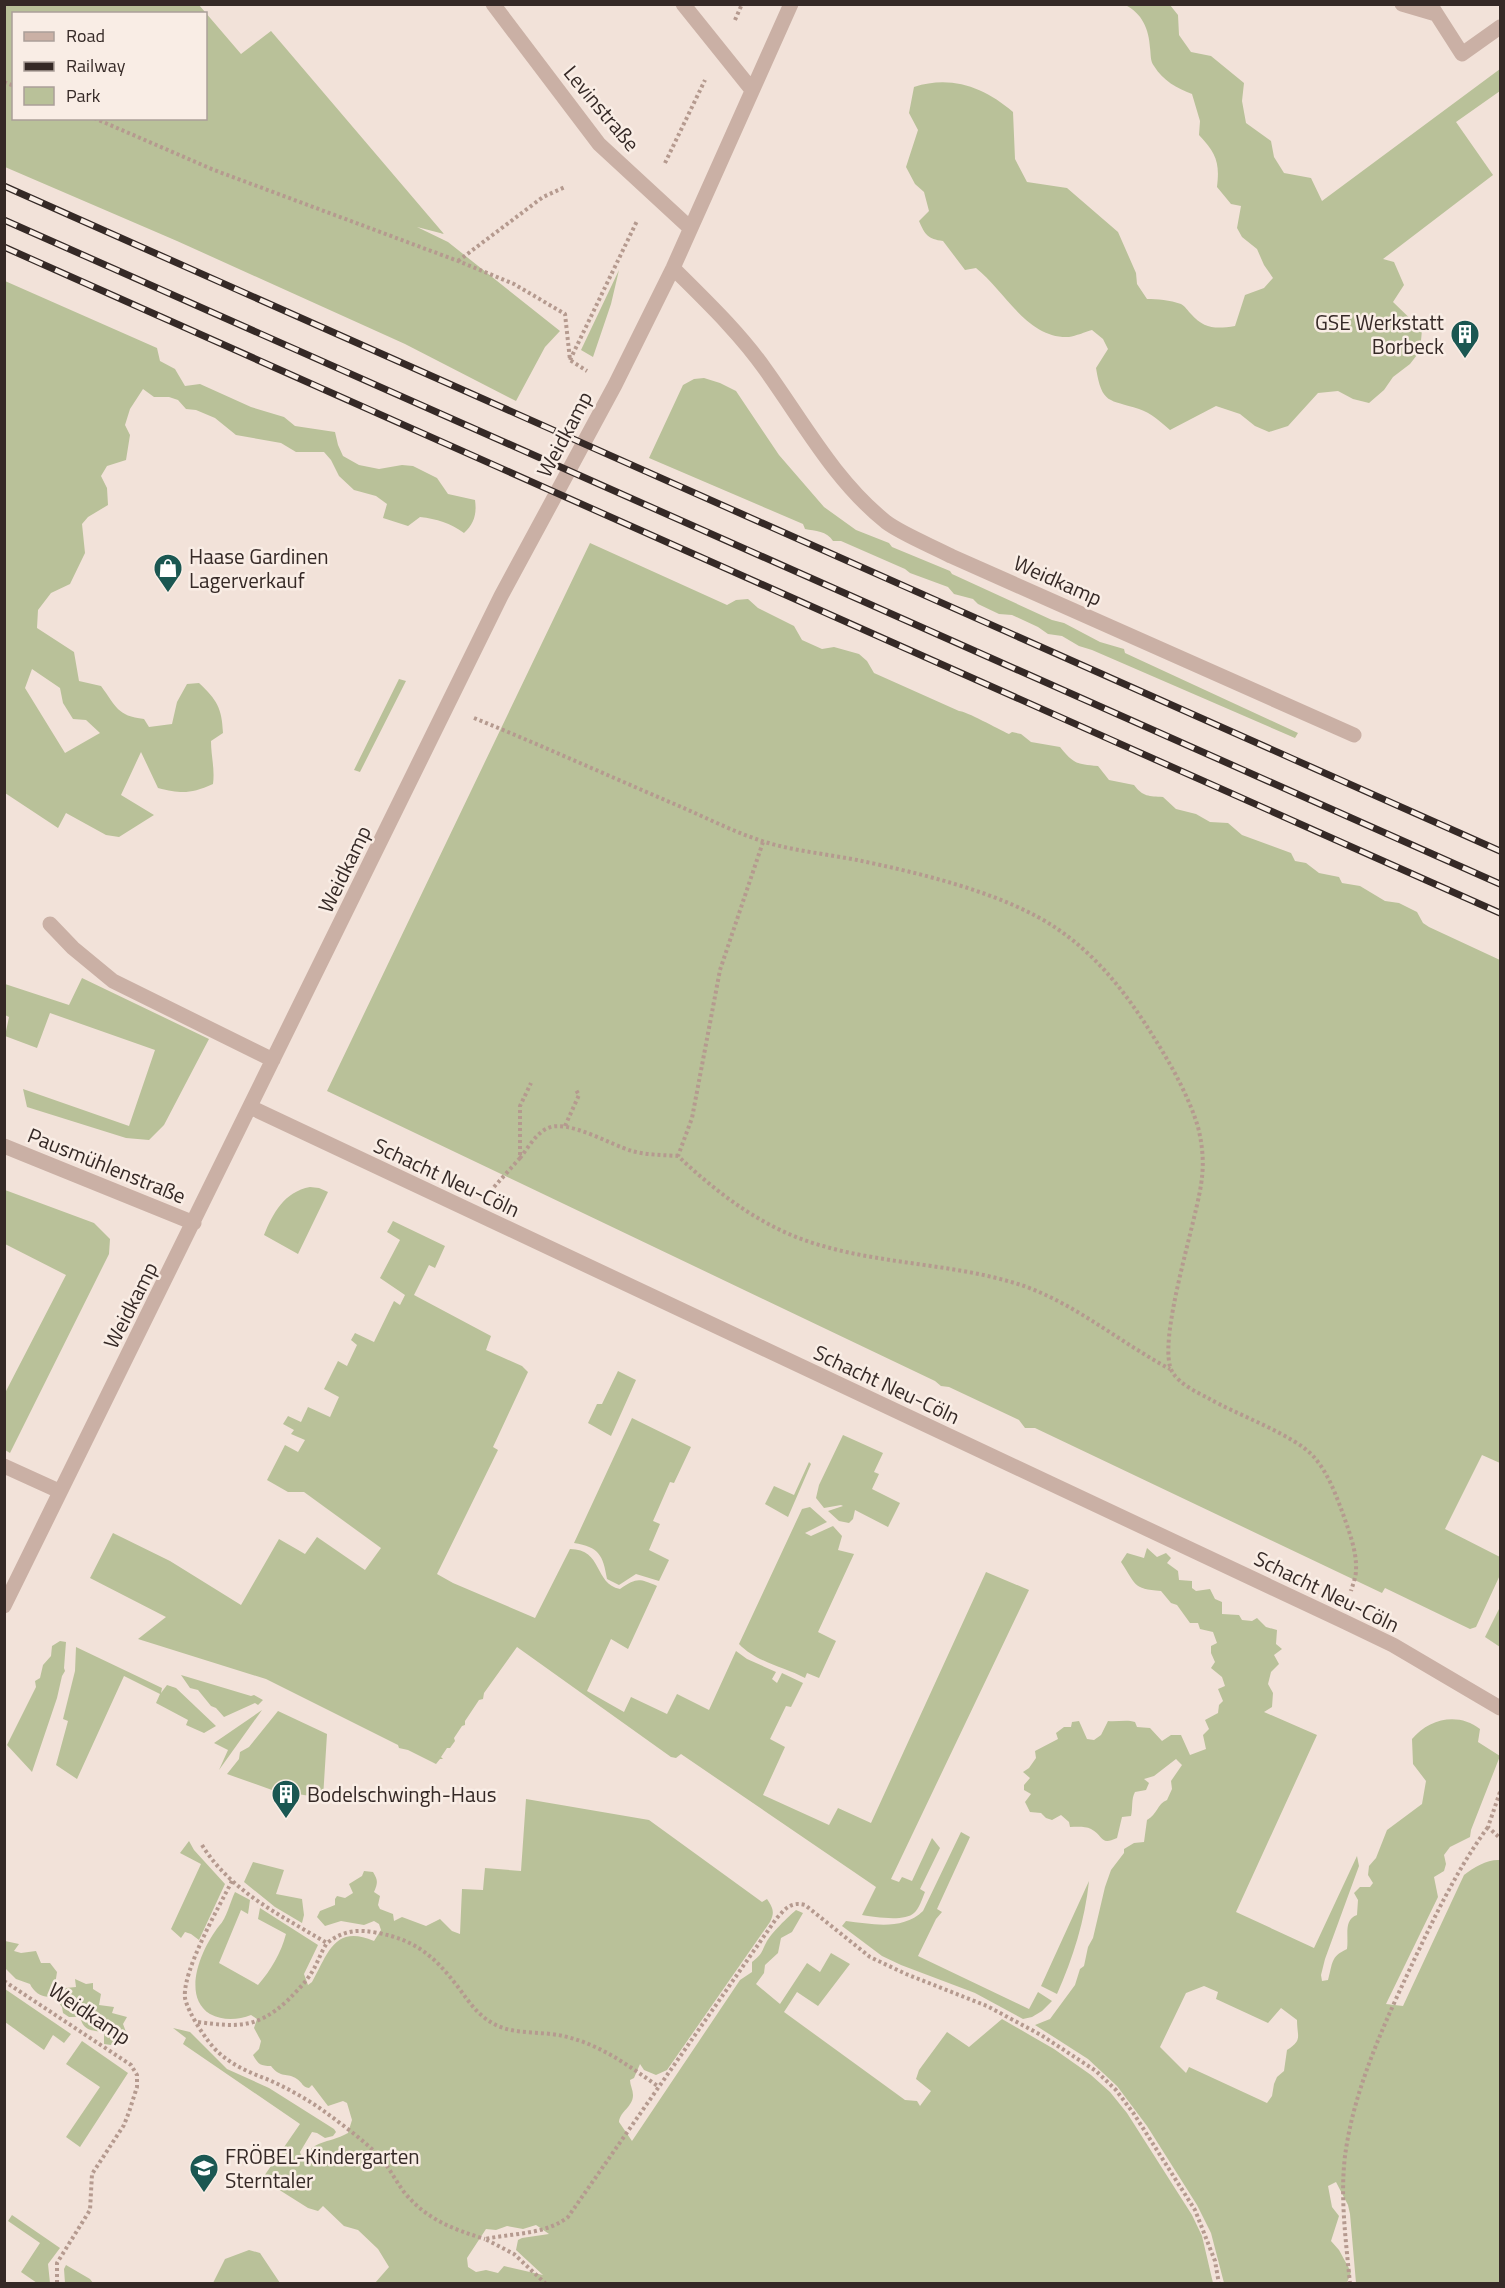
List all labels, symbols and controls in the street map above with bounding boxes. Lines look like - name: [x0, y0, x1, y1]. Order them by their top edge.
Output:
- legend: [12, 12, 207, 120]
- text: Road: [66, 22, 105, 49]
- text: Railway: [66, 52, 126, 79]
- street label: Levinstraße: [556, 58, 648, 158]
- text: Park: [66, 82, 101, 109]
- place label: GSE Werkstatt Borbeck: [1315, 306, 1445, 362]
- building icon: GSE Werkstatt Borbeck: [1449, 318, 1481, 360]
- street label: Weidkamp: [528, 385, 600, 483]
- place label: Haase Gardinen Lagerverkauf: [189, 540, 329, 596]
- street label: Weidkamp: [1009, 546, 1107, 614]
- shop icon: Haase Gardinen Lagerverkauf: [152, 552, 184, 594]
- street label: Weidkamp: [309, 820, 379, 918]
- street label: Pausmühlenstraße: [23, 1119, 191, 1211]
- street label: Schacht Neu-Cöln: [369, 1129, 525, 1225]
- street label: Weidkamp: [94, 1256, 166, 1354]
- street label: Schacht Neu-Cöln: [809, 1336, 965, 1432]
- street label: Schacht Neu-Cöln: [1249, 1542, 1405, 1640]
- building icon: Bodelschwingh-Haus: [270, 1778, 302, 1820]
- place label: Bodelschwingh-Haus: [307, 1778, 496, 1810]
- street label: Weidkamp: [42, 1974, 138, 2052]
- place label: FRÖBEL-Kindergarten Sterntaler: [225, 2140, 420, 2196]
- school or university icon: FRÖBEL-Kindergarten Sterntaler: [188, 2152, 220, 2194]

